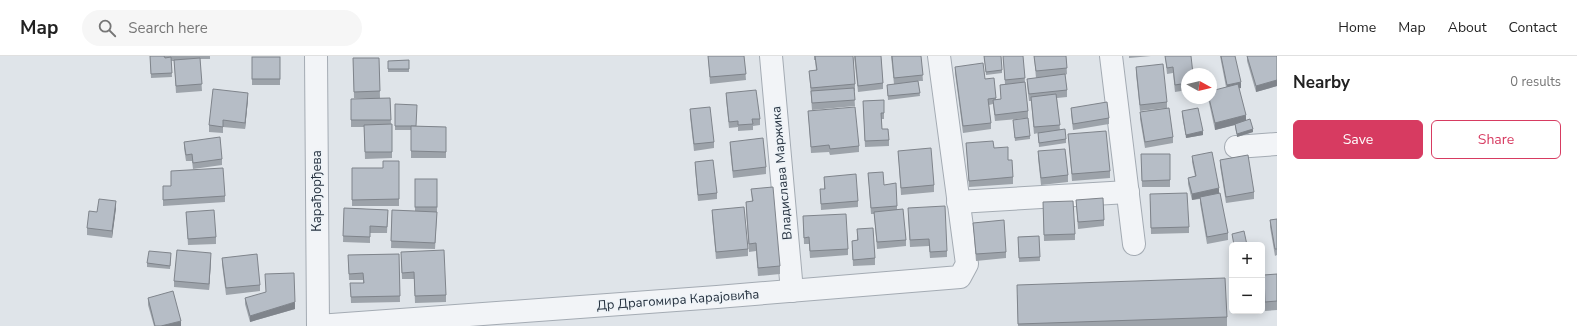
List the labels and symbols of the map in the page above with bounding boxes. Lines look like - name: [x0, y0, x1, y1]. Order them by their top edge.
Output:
- north arrow: [1181, 68, 1217, 104]
- street label: Владислава Маржика: [767, 105, 797, 241]
- street label: Карађорђева: [308, 150, 326, 232]
- street label: Др Драгомира Карајовића: [596, 285, 760, 315]

